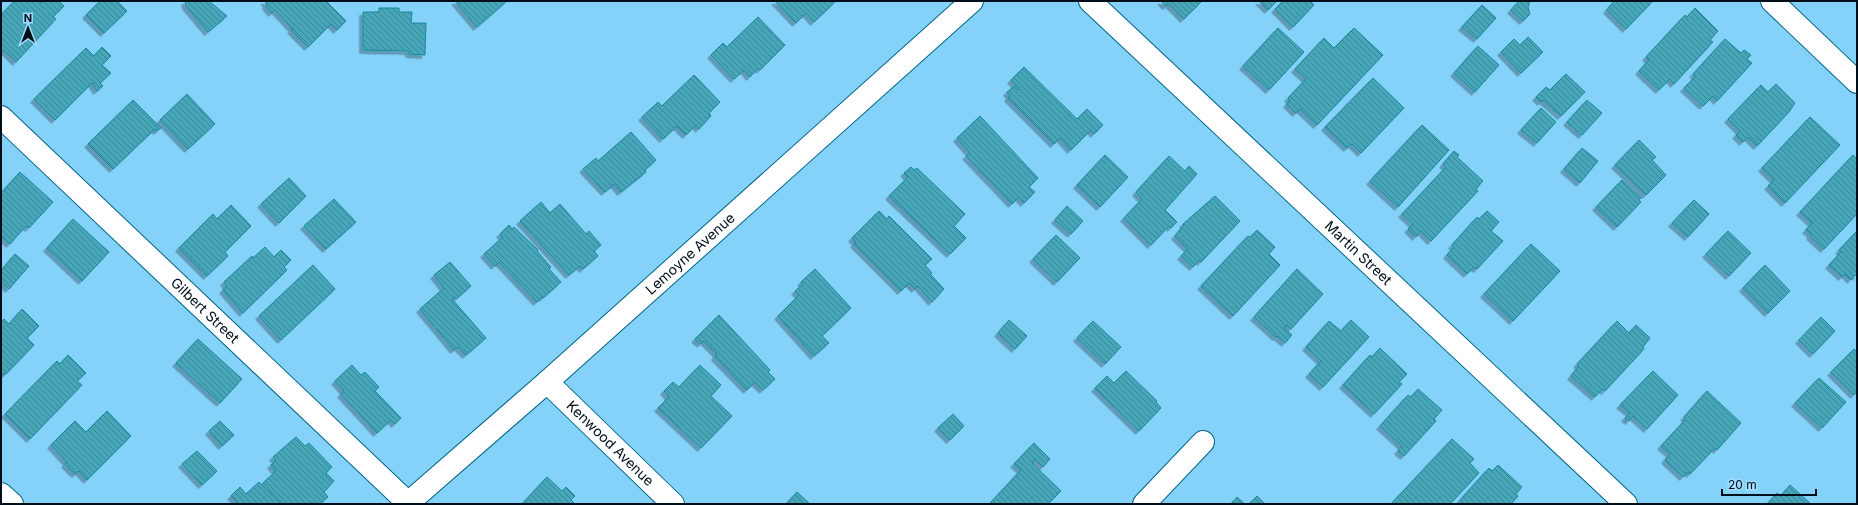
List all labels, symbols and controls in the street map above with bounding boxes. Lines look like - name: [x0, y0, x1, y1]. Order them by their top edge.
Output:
- north arrow: [8, 8, 48, 48]
- text: N: [24, 11, 32, 25]
- street label: Lemoyne Avenue: [642, 209, 738, 298]
- street label: Martin Street: [1322, 217, 1396, 288]
- street label: Gilbert Street: [168, 274, 243, 347]
- street label: Kenwood Avenue: [563, 397, 658, 489]
- scale bar: [1722, 471, 1816, 497]
- text: 20 m: [1728, 477, 1757, 492]

